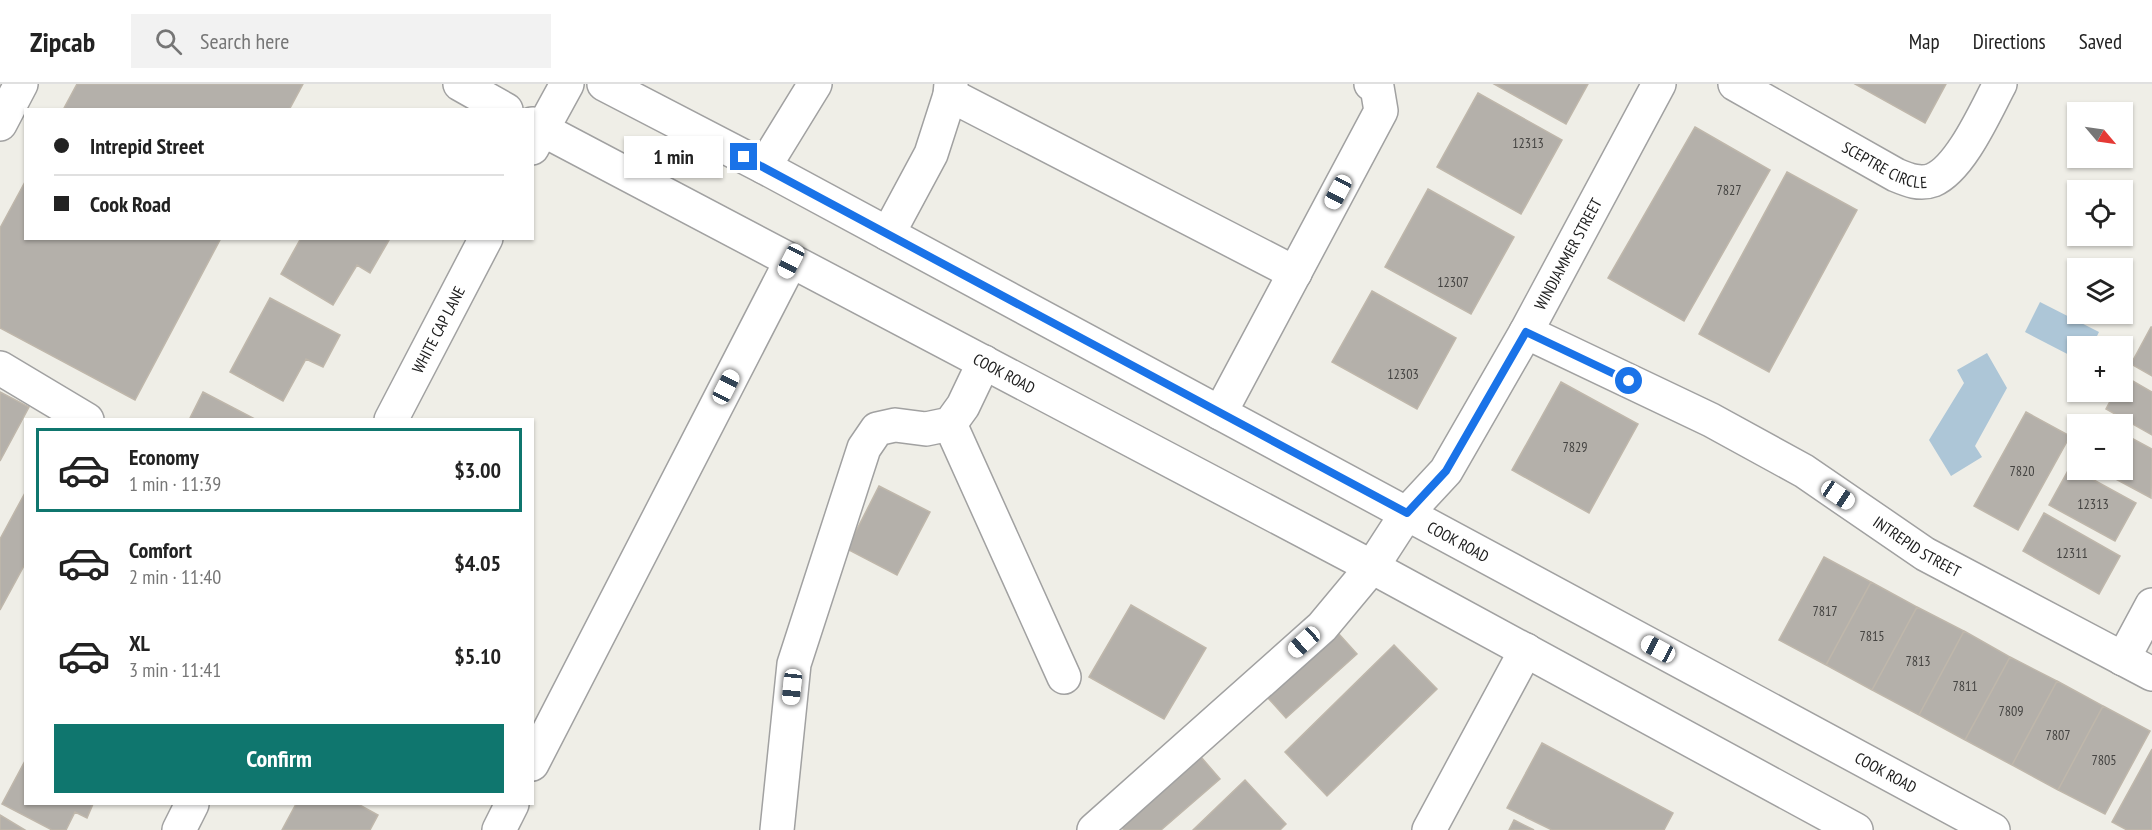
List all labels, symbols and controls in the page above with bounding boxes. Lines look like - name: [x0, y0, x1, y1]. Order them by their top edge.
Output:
- search box: [131, 14, 551, 68]
- text: Zipcab: [30, 23, 95, 60]
- icon: search: [152, 25, 185, 58]
- text: Search here: [200, 27, 289, 55]
- text: Map: [1909, 28, 1940, 55]
- text: Directions: [1973, 28, 2046, 55]
- text: Saved: [2079, 28, 2122, 55]
- north arrow: [2067, 102, 2133, 168]
- map controls: [2067, 102, 2133, 480]
- text: Intrepid Street: [90, 132, 204, 160]
- house number: 12313: [1512, 134, 1544, 152]
- callout: 1 min: [624, 136, 723, 178]
- street label: SCEPTRE CIRCLE: [1839, 137, 1928, 192]
- route end: [730, 143, 757, 170]
- text: 1 min: [653, 144, 694, 170]
- car: [1322, 172, 1354, 212]
- button: locate: [2067, 180, 2133, 246]
- house number: 7827: [1716, 181, 1742, 199]
- text: Cook Road: [90, 190, 171, 218]
- street label: WINDJAMMER STREET: [1530, 195, 1606, 313]
- car: [775, 241, 807, 281]
- button: layers: [2067, 258, 2133, 324]
- house number: 12307: [1437, 273, 1469, 291]
- street label: WHITE CAP LANE: [407, 283, 469, 376]
- button: +: [2067, 336, 2133, 402]
- street label: COOK ROAD: [970, 349, 1039, 398]
- house number: 12303: [1387, 365, 1419, 383]
- car: [710, 367, 742, 407]
- route start: [1615, 367, 1642, 394]
- button: −: [2067, 414, 2133, 480]
- house number: 7829: [1562, 438, 1588, 456]
- icon: car: [57, 443, 111, 497]
- text: Economy: [129, 443, 199, 471]
- text: $3.00: [454, 456, 501, 484]
- house number: 7820: [2009, 462, 2035, 480]
- text: 1 min · 11:39: [129, 471, 221, 497]
- car: [1818, 477, 1858, 513]
- house number: 12313: [2077, 495, 2109, 513]
- street label: INTREPID STREET: [1870, 512, 1964, 581]
- street label: COOK ROAD: [1424, 517, 1492, 566]
- icon: car: [57, 536, 111, 590]
- text: Comfort: [129, 536, 192, 564]
- house number: 12311: [2056, 544, 2088, 562]
- text: $4.05: [454, 549, 501, 577]
- text: 2 min · 11:40: [129, 564, 221, 590]
- house number: 7817: [1812, 602, 1838, 620]
- car: [1285, 623, 1323, 661]
- house number: 7815: [1859, 627, 1885, 645]
- icon: car: [57, 629, 111, 683]
- text: XL: [129, 629, 150, 657]
- car: [1638, 633, 1678, 665]
- text: $5.10: [454, 642, 501, 670]
- house number: 7813: [1905, 652, 1931, 670]
- text: 3 min · 11:41: [129, 657, 221, 683]
- car: [781, 668, 803, 706]
- house number: 7811: [1952, 677, 1978, 695]
- house number: 7809: [1998, 702, 2024, 720]
- button: Confirm: [54, 724, 504, 793]
- house number: 7807: [2045, 726, 2071, 744]
- street label: COOK ROAD: [1852, 747, 1920, 797]
- house number: 7805: [2091, 751, 2117, 769]

